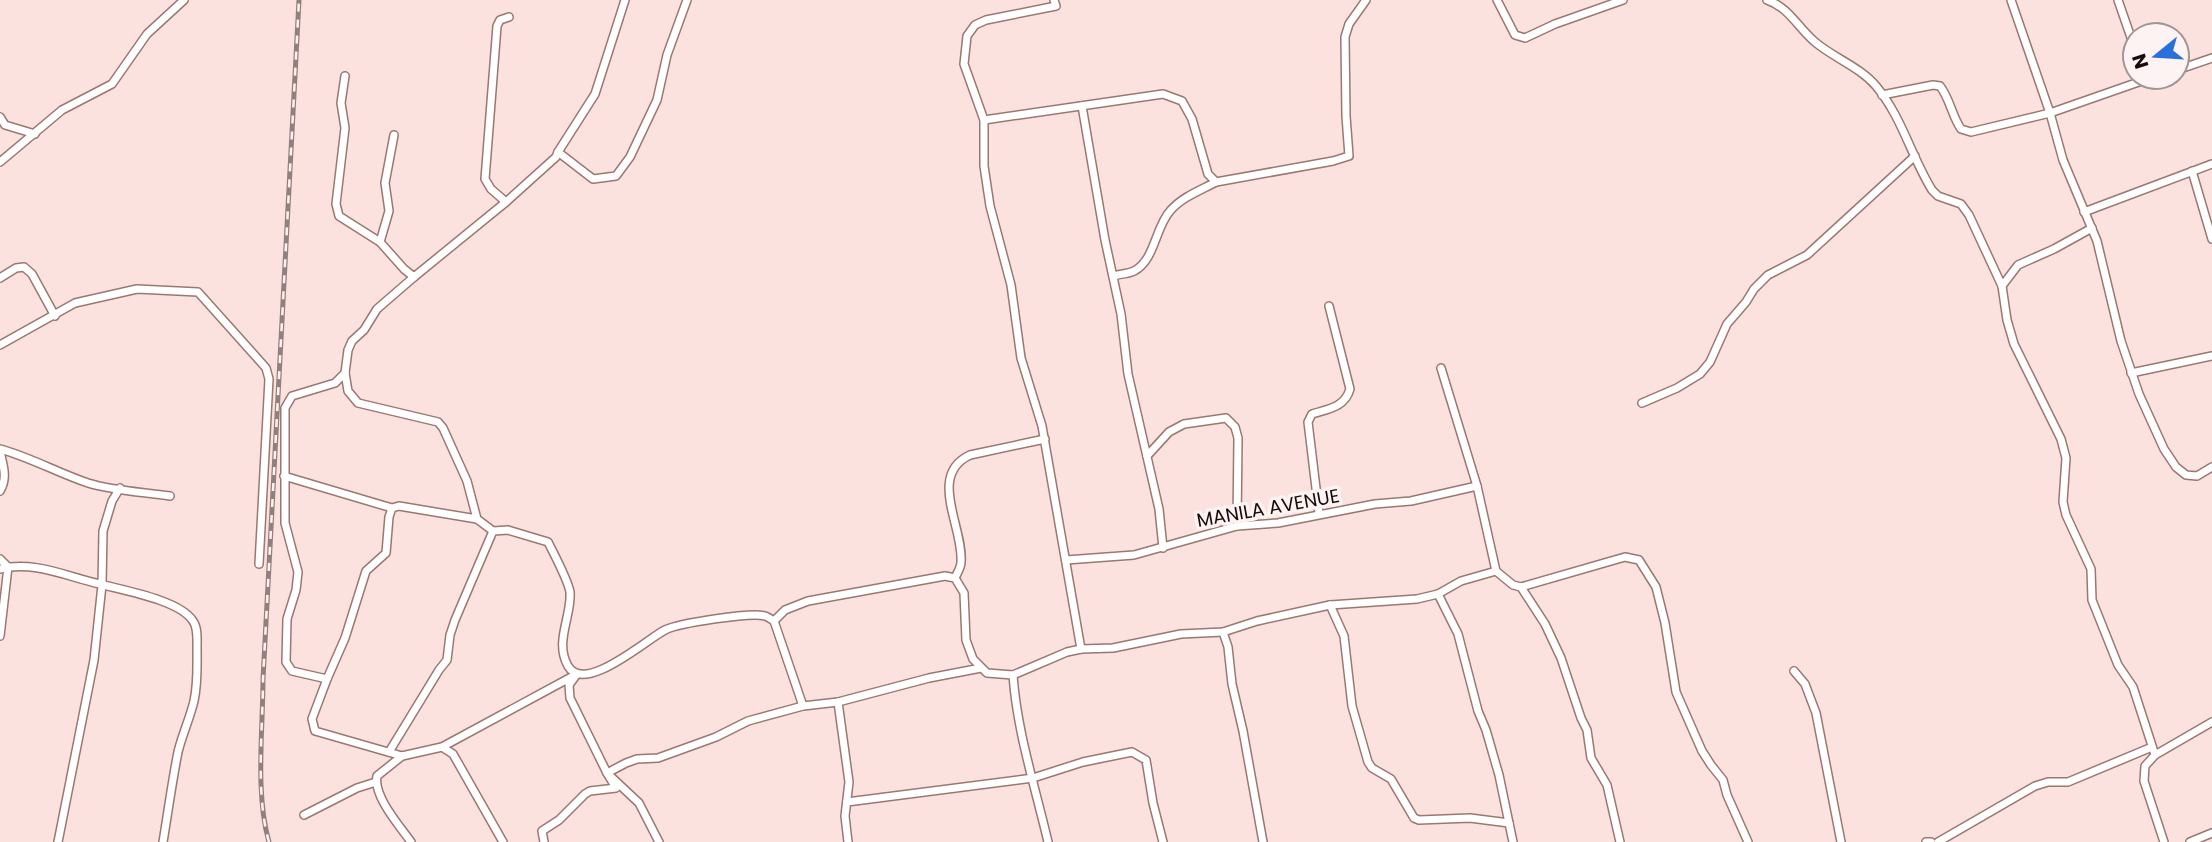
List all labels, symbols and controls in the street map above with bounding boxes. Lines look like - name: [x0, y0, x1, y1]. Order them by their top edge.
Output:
- north arrow: [2121, 21, 2191, 91]
- text: N: [2125, 50, 2155, 72]
- street label: MANILA AVENUE: [1194, 482, 1342, 534]

